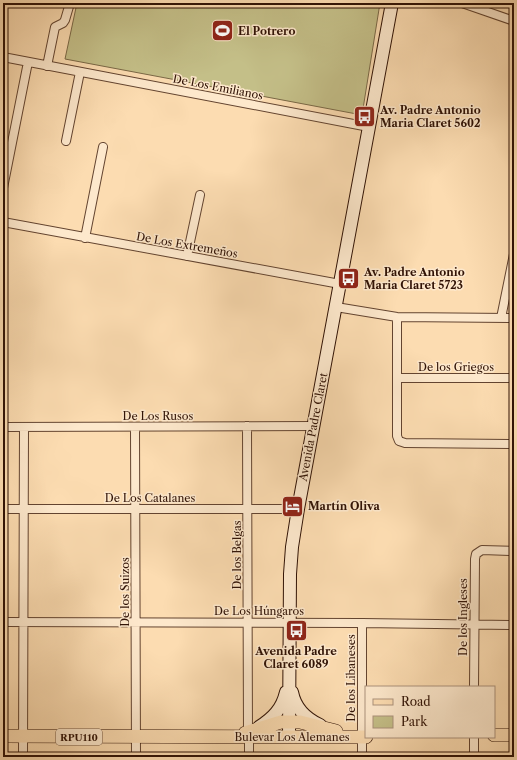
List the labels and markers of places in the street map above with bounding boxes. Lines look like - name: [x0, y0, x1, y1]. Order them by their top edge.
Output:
- sports icon: El Potrero: [210, 18, 236, 44]
- place label: El Potrero: [238, 24, 295, 38]
- bus stop icon: Av. Padre Antonio Maria Claret 5602: [352, 103, 378, 129]
- place label: Av. Padre Antonio Maria Claret 5602: [379, 103, 481, 130]
- bus stop icon: Av. Padre Antonio Maria Claret 5723: [336, 265, 362, 291]
- place label: Av. Padre Antonio Maria Claret 5723: [363, 265, 465, 292]
- hotel icon: Martín Oliva: [279, 493, 305, 519]
- place label: Martín Oliva: [308, 499, 381, 513]
- bus stop icon: Avenida Padre Claret 6089: [283, 618, 309, 644]
- place label: Avenida Padre Claret 6089: [254, 644, 337, 671]

